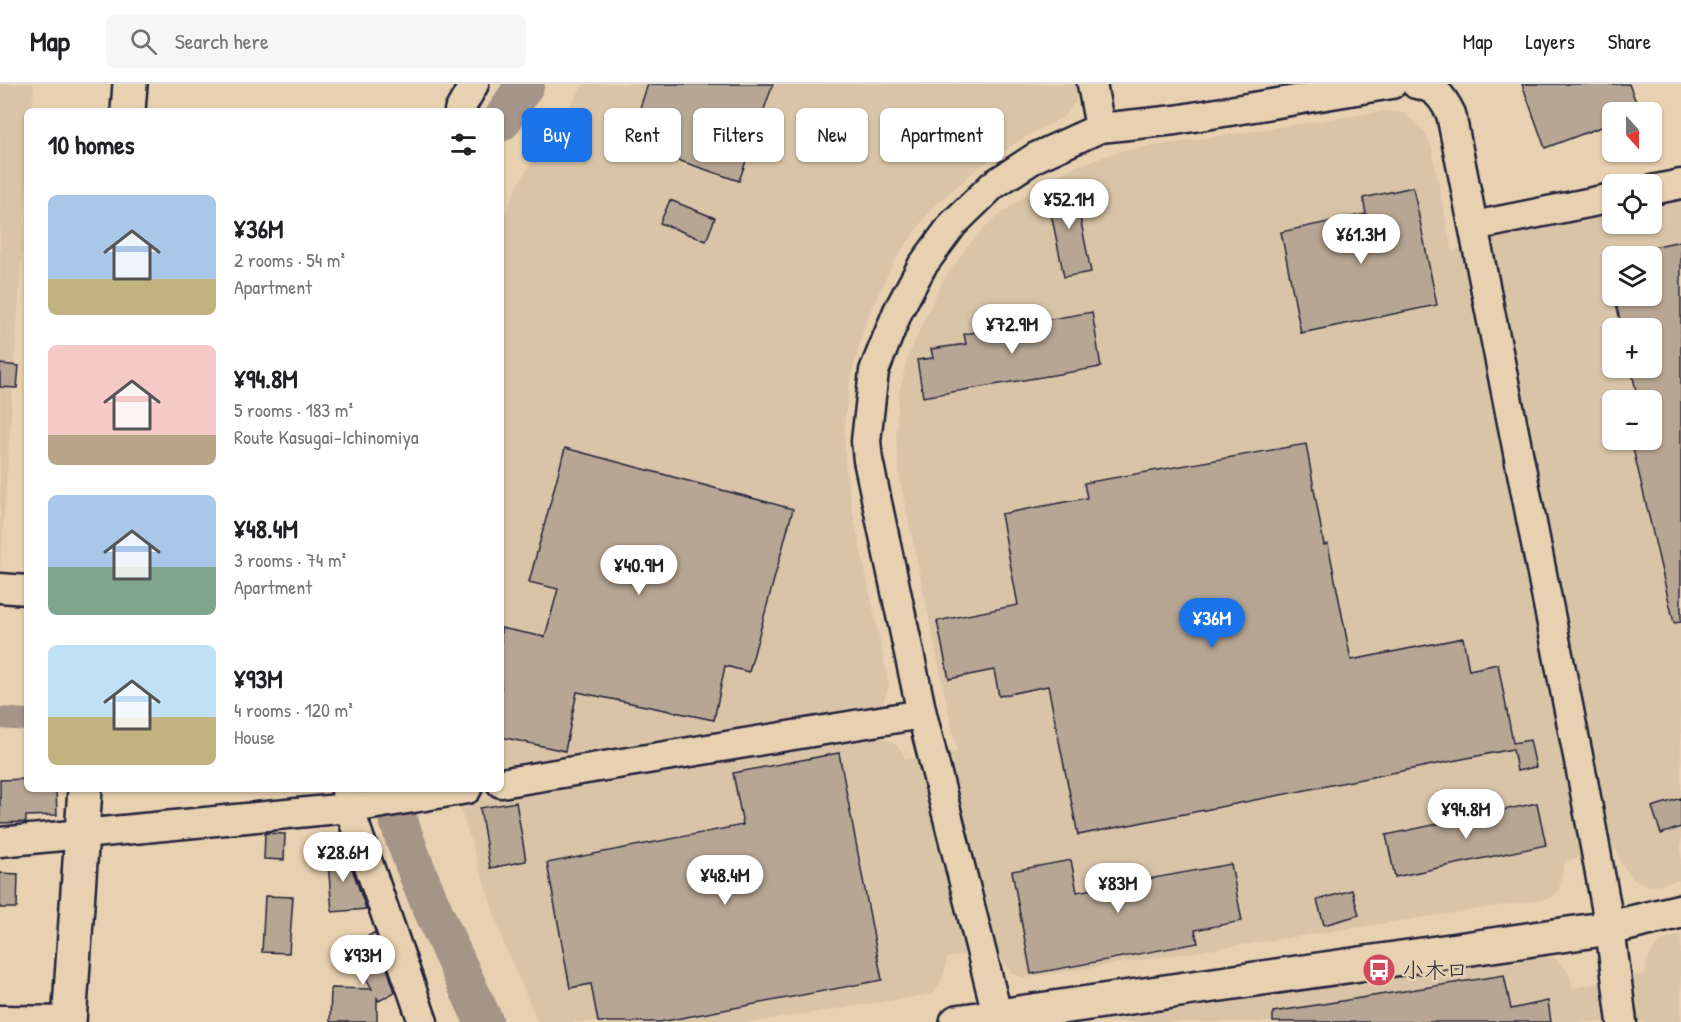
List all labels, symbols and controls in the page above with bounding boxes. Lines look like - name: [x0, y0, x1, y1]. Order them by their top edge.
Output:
- search box: [106, 14, 526, 68]
- text: Map: [30, 22, 70, 60]
- icon: search: [127, 25, 160, 58]
- text: Search here: [175, 26, 269, 56]
- text: Map: [1463, 27, 1492, 56]
- text: Layers: [1525, 27, 1575, 56]
- text: Share: [1608, 27, 1651, 56]
- north arrow: [1602, 102, 1662, 162]
- map controls: [1602, 102, 1662, 450]
- chip: Buy: [522, 108, 592, 162]
- chip: Rent: [604, 108, 681, 162]
- chip: Filters: [693, 108, 784, 162]
- chip: New: [796, 108, 868, 162]
- chip: Apartment: [880, 108, 1004, 162]
- text: 10 homes: [48, 127, 135, 162]
- icon: filters: [447, 128, 480, 161]
- button: locate: [1602, 174, 1662, 234]
- pin: ¥52.1M: [1020, 179, 1118, 230]
- text: ¥52.1M: [1044, 185, 1094, 212]
- text: ¥36M: [234, 211, 284, 246]
- pin: ¥61.3M: [1312, 214, 1410, 265]
- icon: home: [96, 219, 168, 291]
- text: ¥61.3M: [1336, 220, 1386, 247]
- text: 2 rooms · 54 m²: [234, 246, 345, 273]
- button: layers: [1602, 246, 1662, 306]
- text: Apartment: [234, 273, 312, 300]
- pin: ¥72.9M: [963, 304, 1061, 355]
- text: ¥72.9M: [986, 310, 1038, 337]
- button: +: [1602, 318, 1662, 378]
- text: ¥94.8M: [234, 361, 298, 396]
- icon: home: [96, 369, 168, 441]
- button: −: [1602, 390, 1662, 450]
- text: 5 rooms · 183 m²: [234, 396, 353, 423]
- text: Route Kasugai-Ichinomiya: [234, 423, 419, 450]
- text: ¥48.4M: [234, 511, 298, 546]
- icon: home: [96, 519, 168, 591]
- pin: ¥40.9M: [590, 545, 688, 596]
- text: 3 rooms · 74 m²: [234, 546, 346, 573]
- text: ¥40.9M: [614, 551, 664, 578]
- text: Apartment: [234, 573, 312, 600]
- pin: ¥36M: [1176, 598, 1248, 649]
- text: ¥36M: [1193, 604, 1231, 631]
- text: ¥93M: [234, 661, 283, 696]
- icon: home: [96, 669, 168, 741]
- text: 4 rooms · 120 m²: [234, 696, 353, 723]
- text: House: [234, 723, 275, 750]
- pin: ¥94.8M: [1417, 789, 1515, 840]
- text: ¥94.8M: [1442, 795, 1490, 822]
- pin: ¥28.6M: [294, 832, 392, 883]
- text: ¥28.6M: [317, 838, 369, 865]
- pin: ¥48.4M: [676, 855, 774, 906]
- text: ¥48.4M: [700, 861, 750, 888]
- pin: ¥83M: [1082, 863, 1154, 914]
- text: ¥83M: [1099, 869, 1137, 896]
- pin: ¥93M: [327, 935, 399, 986]
- text: ¥93M: [344, 941, 382, 968]
- bus stop icon: 小木口: [1361, 952, 1397, 988]
- place label: 小木口: [1402, 955, 1468, 985]

